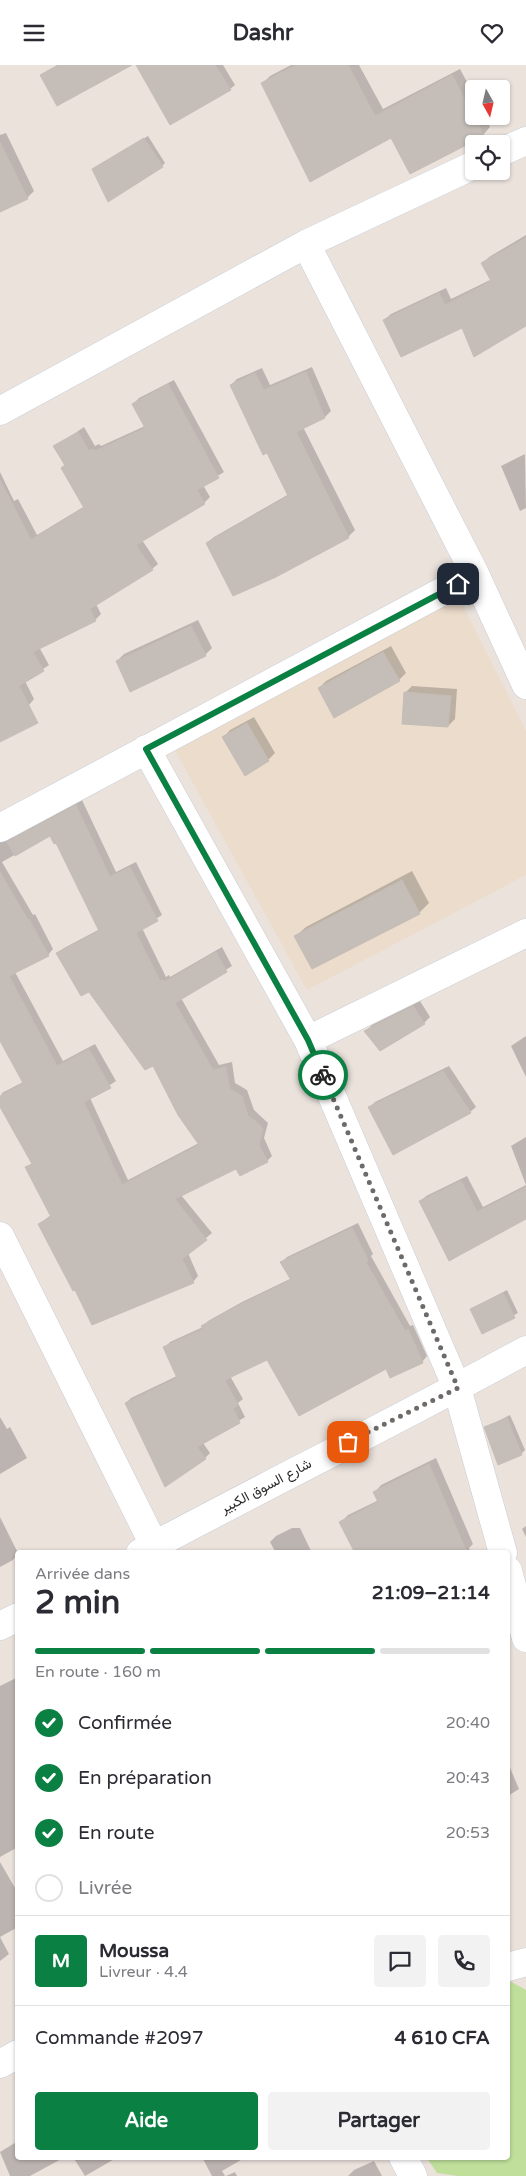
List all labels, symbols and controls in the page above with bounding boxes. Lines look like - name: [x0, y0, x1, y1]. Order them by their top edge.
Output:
- icon: menu: [20, 19, 48, 47]
- icon: heart: [478, 19, 506, 47]
- text: Dashr: [232, 20, 294, 46]
- north arrow: [465, 80, 510, 125]
- map controls: [465, 80, 510, 180]
- button: locate: [465, 135, 510, 180]
- pin: [437, 563, 479, 605]
- icon: home: [444, 570, 472, 598]
- courier: [298, 1050, 348, 1100]
- icon: bike: [309, 1061, 337, 1089]
- pin: [327, 1421, 369, 1463]
- icon: bag: [334, 1428, 362, 1456]
- street label: شارع السوق الكبير: [217, 1455, 315, 1519]
- text: Arrivée dans: [35, 1564, 130, 1584]
- text: 21:09–21:14: [372, 1582, 490, 1604]
- text: 2 min: [35, 1584, 120, 1622]
- text: En route · 160 m: [35, 1662, 161, 1682]
- icon: check: [35, 1709, 63, 1737]
- text: Confirmée: [78, 1712, 172, 1734]
- text: 20:40: [446, 1713, 490, 1733]
- icon: check: [35, 1764, 63, 1792]
- text: En préparation: [78, 1767, 212, 1789]
- text: 20:43: [446, 1768, 490, 1788]
- icon: check: [35, 1819, 63, 1847]
- text: En route: [78, 1822, 155, 1844]
- text: 20:53: [446, 1823, 490, 1843]
- text: Livrée: [78, 1877, 132, 1899]
- button: chat: [374, 1935, 426, 1987]
- button: phone: [438, 1935, 490, 1987]
- text: Moussa: [99, 1940, 169, 1962]
- text: M: [52, 1950, 70, 1972]
- text: Livreur · 4.4: [99, 1962, 188, 1982]
- text: Commande #2097: [35, 2027, 204, 2049]
- text: 4 610 CFA: [394, 2027, 490, 2049]
- button: Aide: [35, 2092, 258, 2150]
- button: Partager: [268, 2092, 490, 2150]

